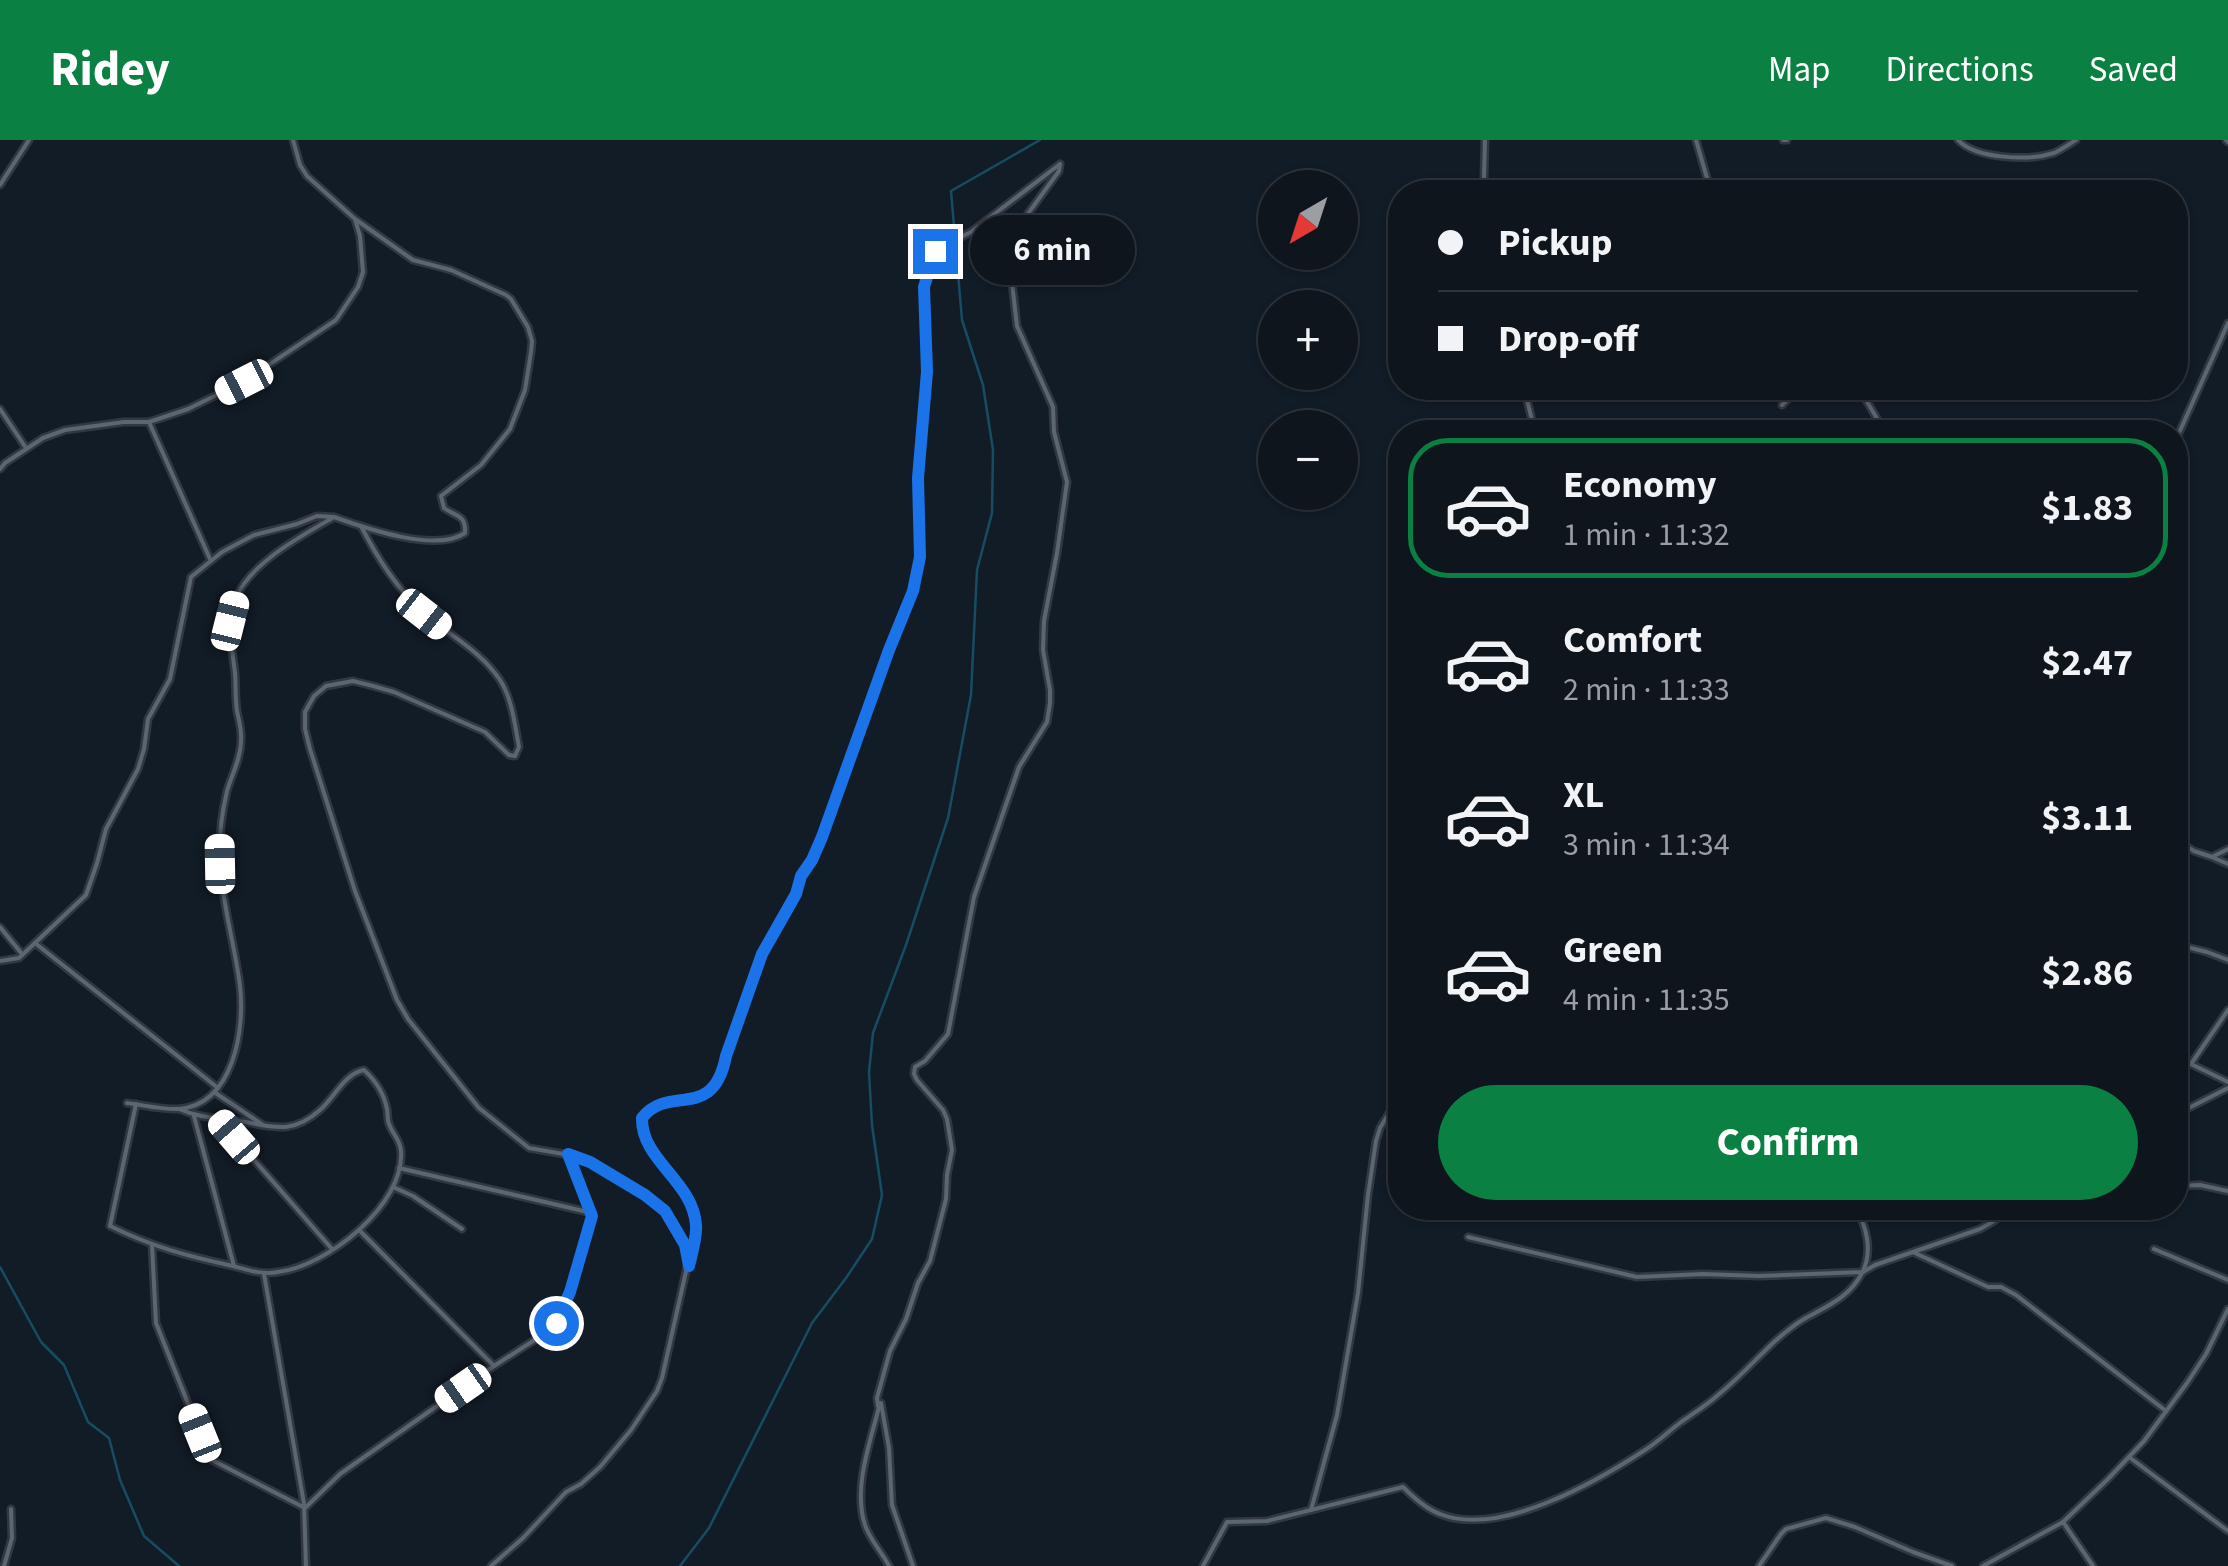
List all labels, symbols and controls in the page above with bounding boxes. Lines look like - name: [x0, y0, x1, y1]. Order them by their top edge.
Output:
- text: Ridey: [50, 36, 170, 104]
- text: Map: [1768, 45, 1831, 95]
- text: Directions: [1886, 45, 2034, 95]
- text: Saved: [2089, 45, 2178, 95]
- north arrow: [1258, 170, 1358, 270]
- map controls: [1258, 170, 1358, 510]
- callout: 6 min: [970, 216, 1135, 286]
- text: Pickup: [1498, 216, 1612, 270]
- text: 6 min: [1014, 227, 1091, 273]
- route end: [913, 229, 958, 274]
- button: +: [1258, 290, 1358, 390]
- text: Drop-off: [1498, 312, 1638, 366]
- car: [210, 355, 278, 409]
- button: −: [1258, 410, 1358, 510]
- text: Economy: [1563, 458, 1716, 512]
- icon: car: [1443, 463, 1533, 553]
- text: $1.83: [2041, 481, 2133, 535]
- text: 1 min · 11:32: [1563, 512, 1730, 558]
- car: [391, 584, 457, 644]
- car: [208, 588, 252, 654]
- text: Comfort: [1563, 613, 1702, 667]
- icon: car: [1443, 618, 1533, 708]
- text: $2.47: [2041, 636, 2133, 690]
- text: 2 min · 11:33: [1563, 667, 1730, 713]
- text: XL: [1563, 768, 1604, 822]
- icon: car: [1443, 773, 1533, 863]
- text: $3.11: [2041, 791, 2133, 845]
- text: 3 min · 11:34: [1563, 822, 1730, 868]
- car: [204, 834, 236, 894]
- text: Green: [1563, 923, 1663, 977]
- icon: car: [1443, 928, 1533, 1018]
- text: $2.86: [2041, 946, 2133, 1000]
- text: 4 min · 11:35: [1563, 977, 1730, 1023]
- button: Confirm: [1438, 1085, 2138, 1200]
- car: [203, 1105, 265, 1169]
- route start: [534, 1301, 579, 1346]
- car: [430, 1359, 496, 1417]
- car: [175, 1400, 225, 1466]

